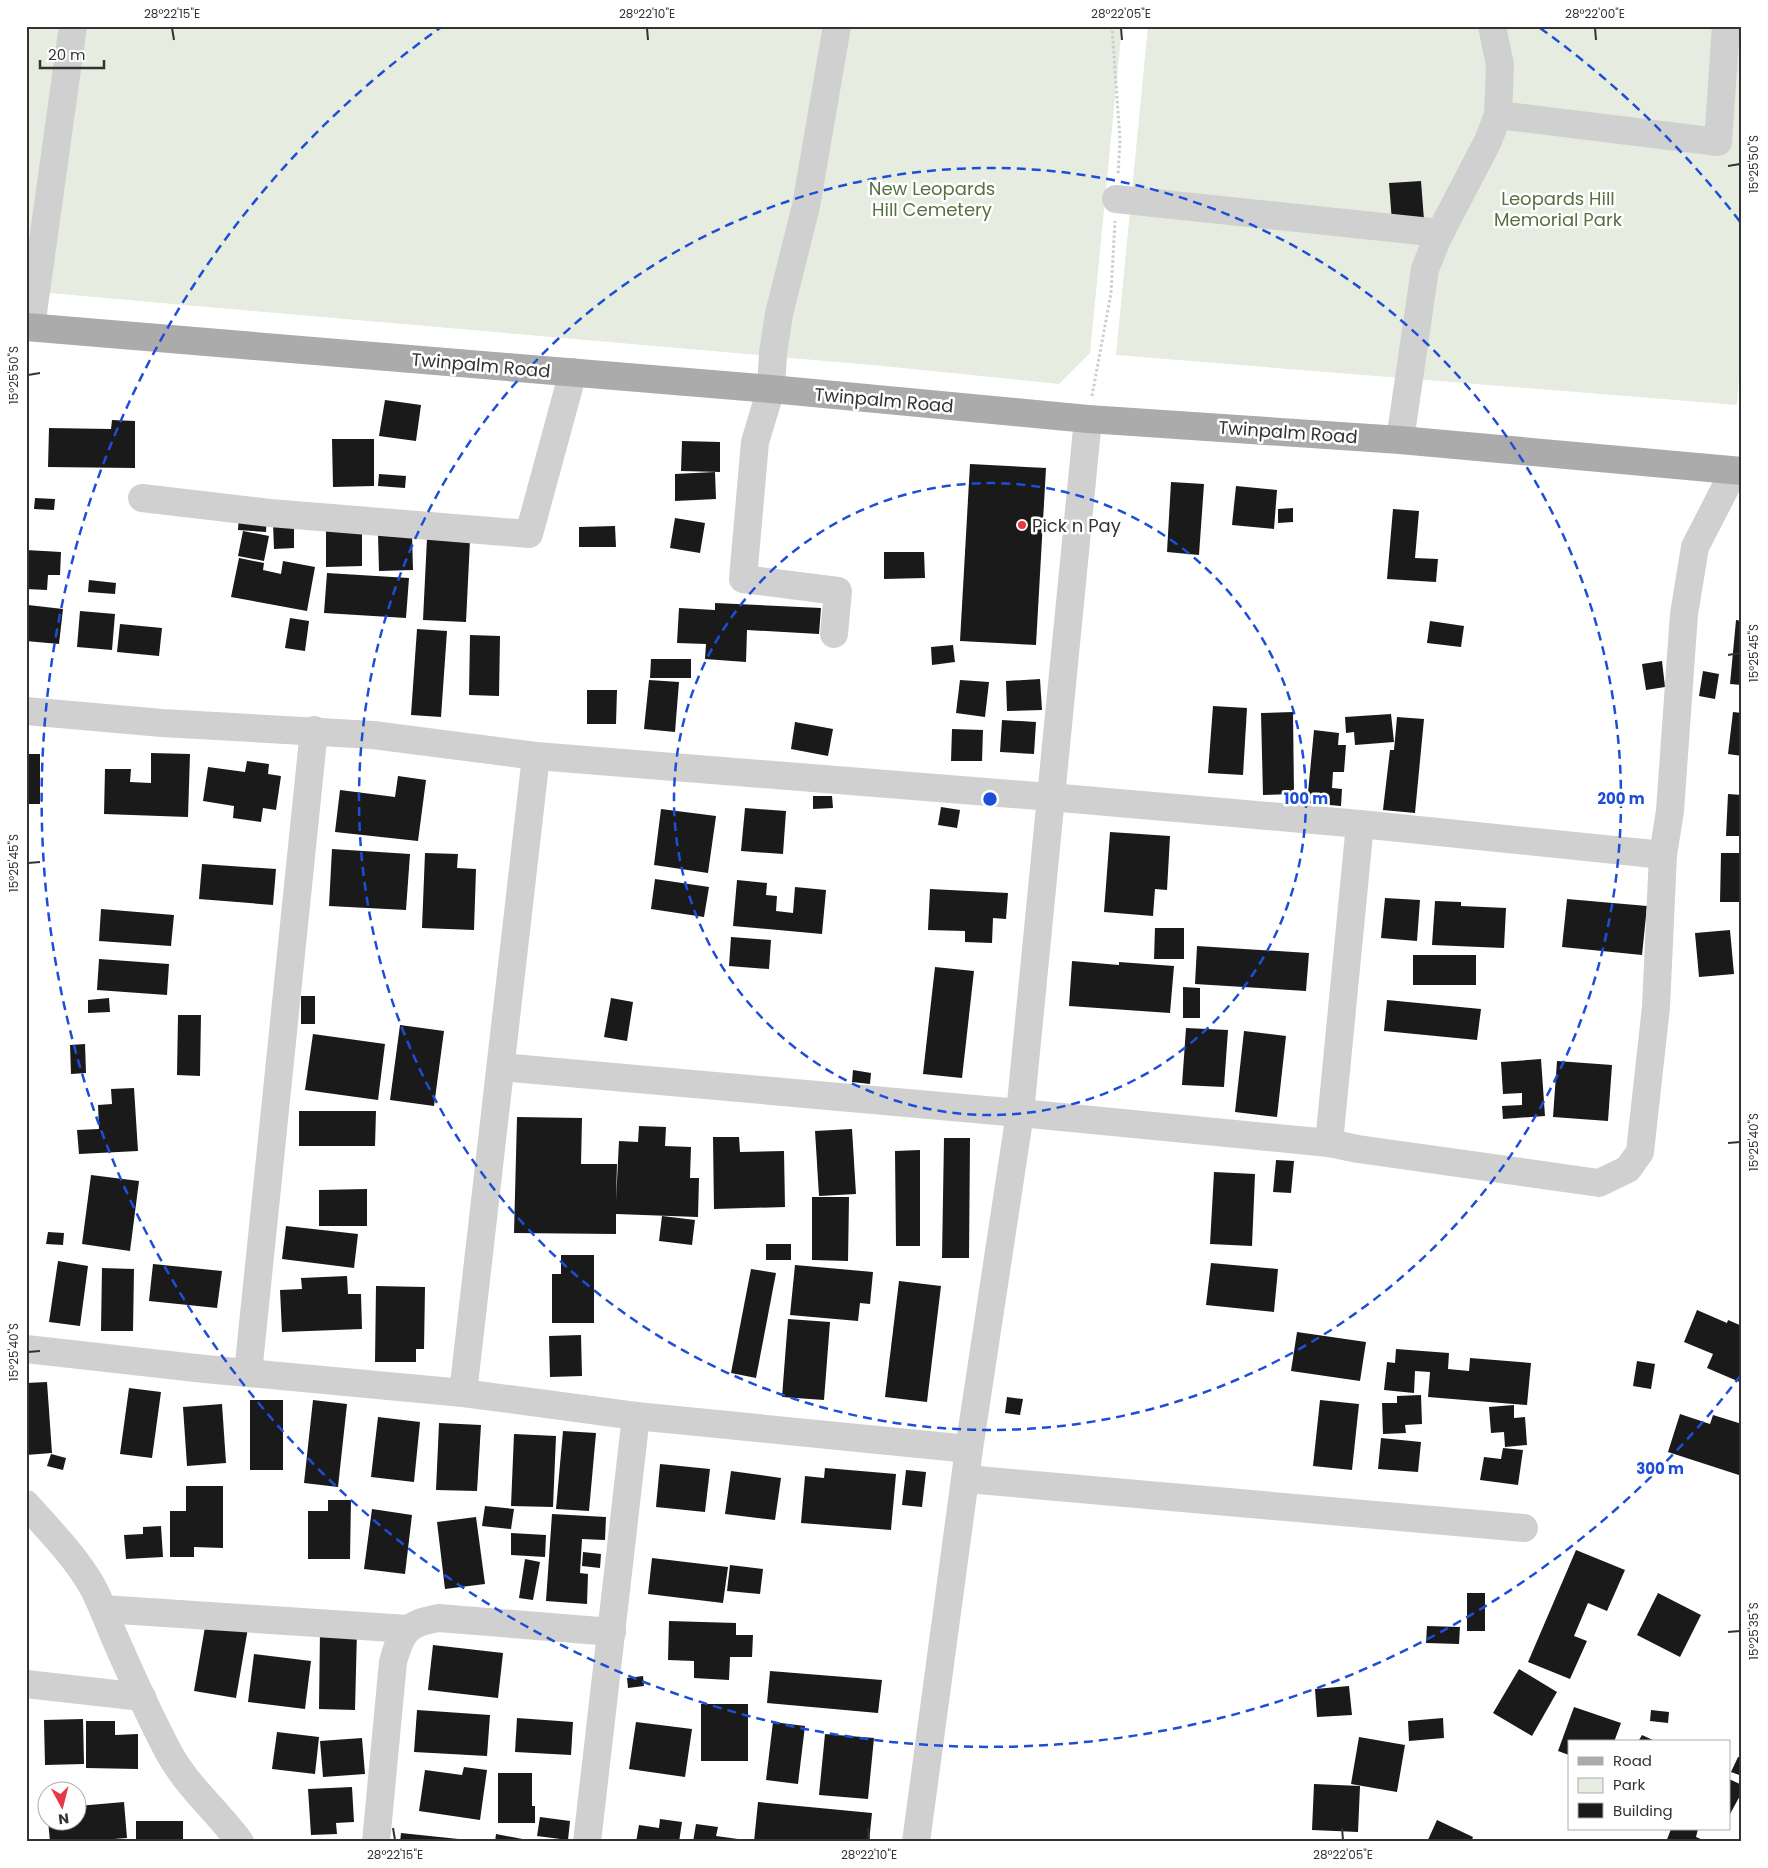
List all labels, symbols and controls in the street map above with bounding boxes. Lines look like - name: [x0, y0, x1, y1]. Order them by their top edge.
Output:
- text: 28°22'15"E: [144, 5, 200, 22]
- text: 28°22'10"E: [619, 5, 675, 22]
- text: 28°22'05"E: [1091, 5, 1151, 22]
- text: 28°22'00"E: [1565, 5, 1625, 22]
- scale bar: [40, 38, 104, 70]
- text: 20 m: [48, 44, 86, 65]
- text: 15°25'50"S: [1745, 135, 1762, 193]
- park label: New Leopards Hill Cemetery: [869, 176, 995, 222]
- park label: Leopards Hill Memorial Park: [1494, 186, 1623, 232]
- text: 15°25'50"S: [5, 346, 22, 404]
- street label: Twinpalm Road: [410, 346, 552, 384]
- street label: Twinpalm Road: [813, 381, 955, 419]
- street label: Twinpalm Road: [1218, 415, 1358, 449]
- place label: Pick n Pay: [1032, 513, 1121, 538]
- marker: Pick n Pay: [1016, 519, 1028, 531]
- text: 15°25'45"S: [1745, 624, 1762, 682]
- text: 100 m: [1284, 788, 1328, 809]
- text: 200 m: [1597, 788, 1645, 809]
- centre of rings: [981, 790, 999, 808]
- text: 15°25'45"S: [5, 834, 22, 892]
- text: 15°25'40"S: [1745, 1113, 1762, 1171]
- text: 15°25'40"S: [5, 1323, 22, 1381]
- text: 300 m: [1636, 1458, 1684, 1479]
- text: 15°25'35"S: [1745, 1602, 1762, 1660]
- legend: [1568, 1740, 1730, 1830]
- text: Road: [1613, 1750, 1652, 1771]
- text: Park: [1613, 1774, 1645, 1795]
- north arrow: [38, 1780, 88, 1830]
- text: Building: [1613, 1800, 1673, 1821]
- text: N: [57, 1808, 70, 1829]
- text: 28°22'15"E: [367, 1846, 423, 1863]
- text: 28°22'10"E: [841, 1846, 897, 1863]
- text: 28°22'05"E: [1313, 1846, 1373, 1863]

